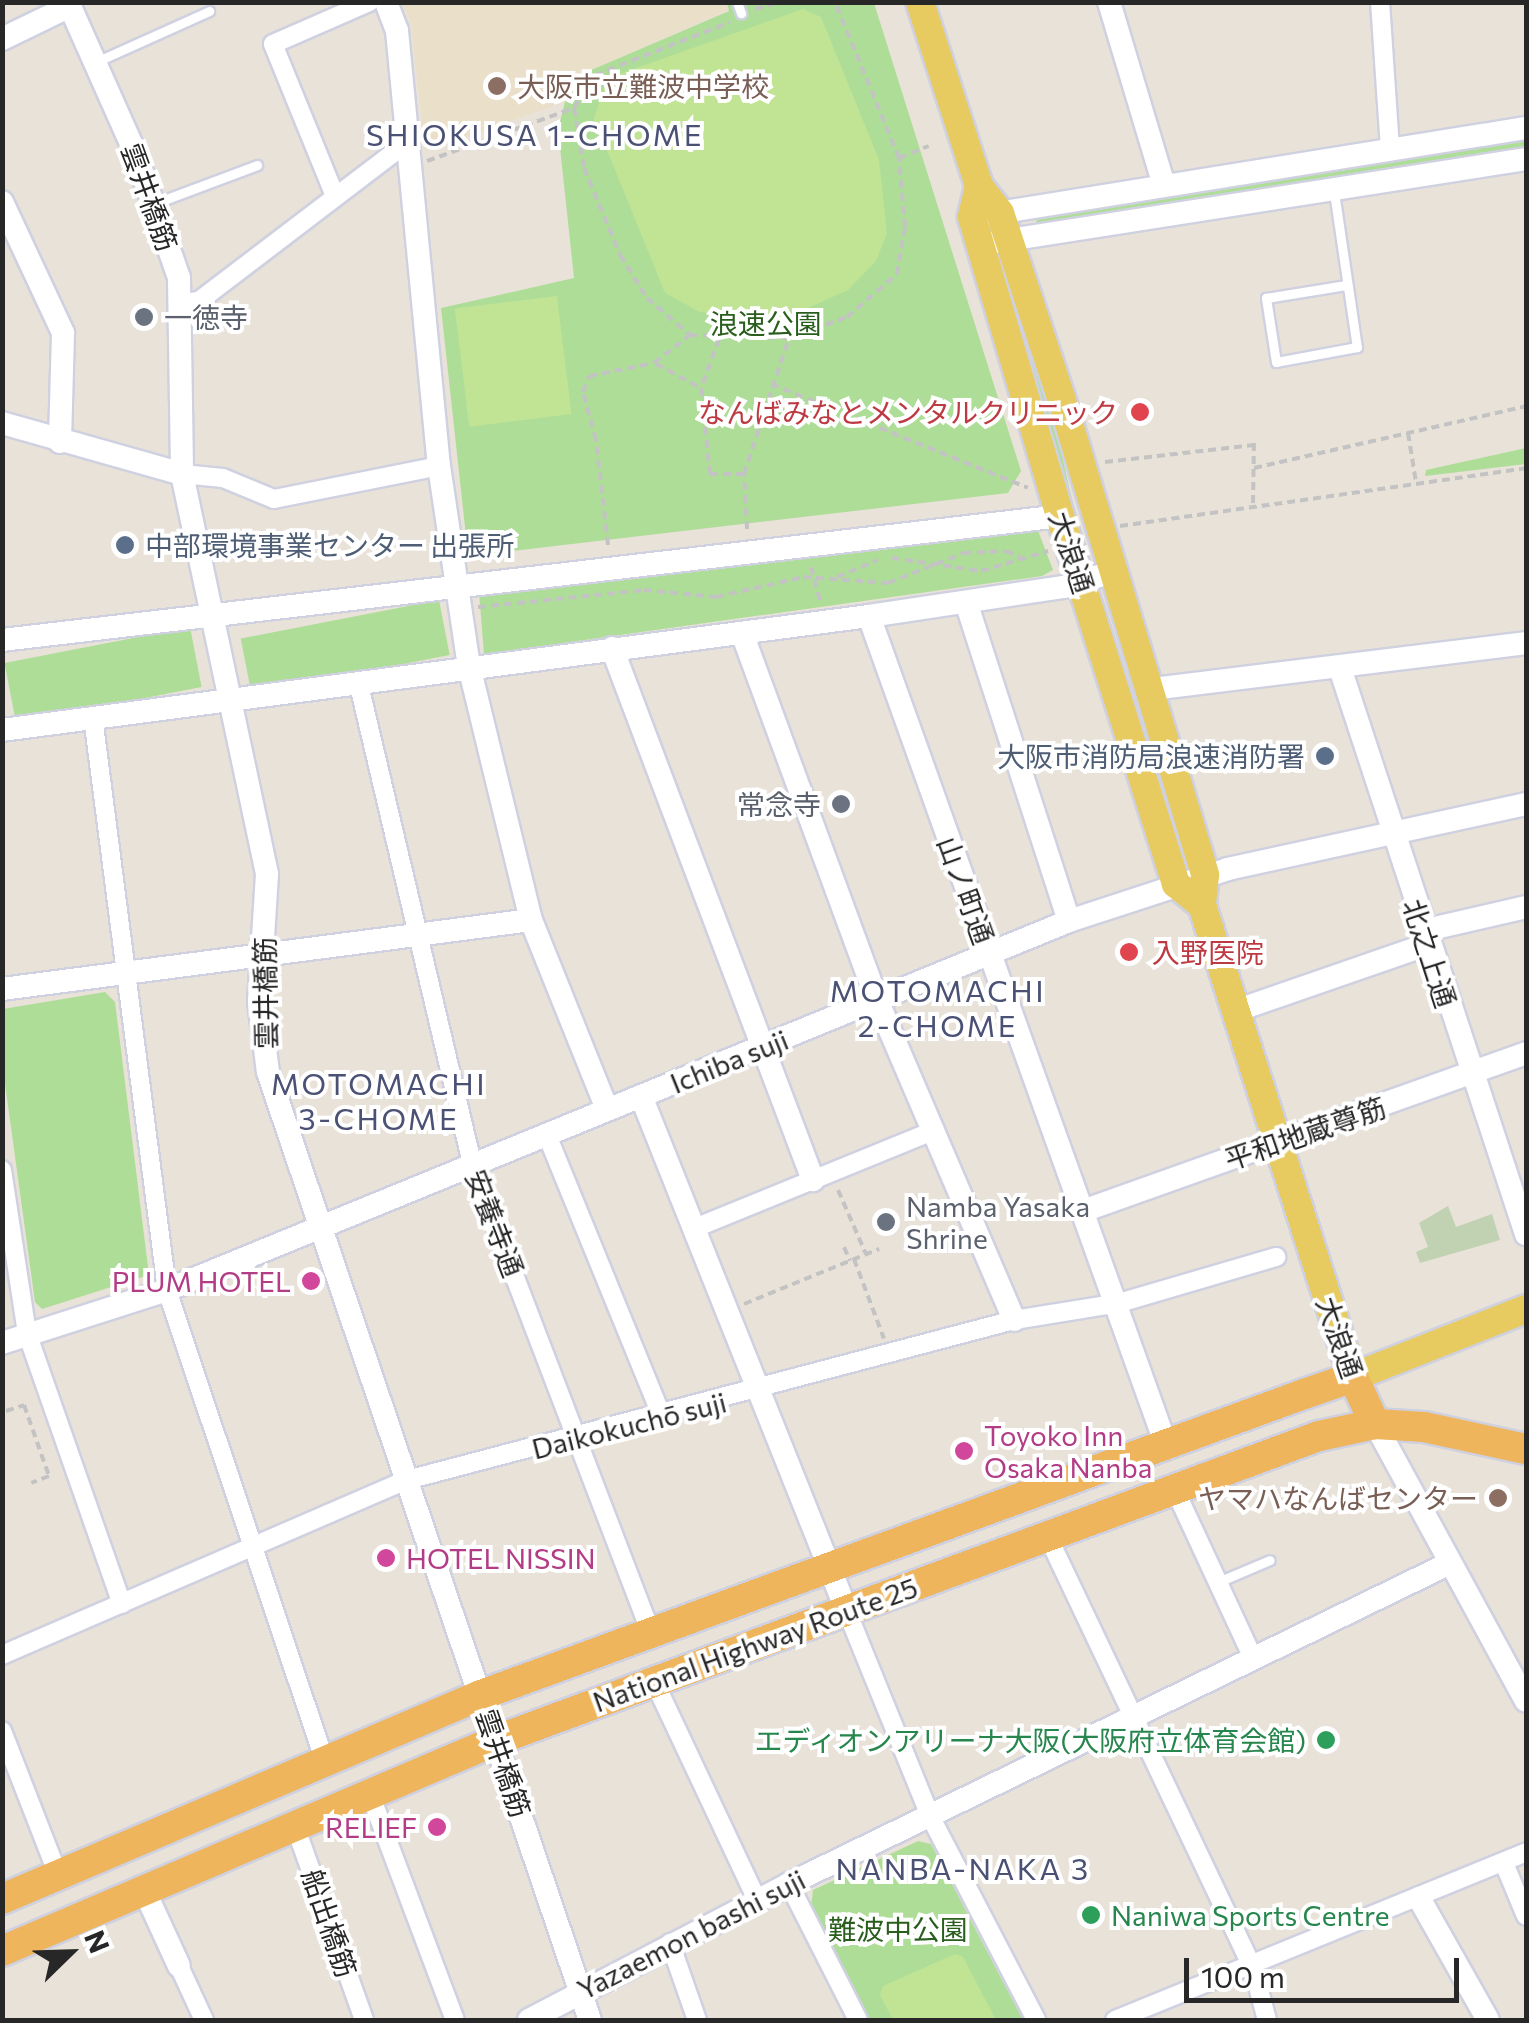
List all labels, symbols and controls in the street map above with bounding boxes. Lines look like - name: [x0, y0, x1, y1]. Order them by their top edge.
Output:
- place label: 大阪市立難波中学校: [517, 69, 769, 103]
- marker: 大阪市立難波中学校: [486, 75, 508, 97]
- district label: SHIOKUSA 1-CHOME: [366, 116, 704, 152]
- street label: 雲井橋筋: [115, 139, 185, 255]
- place label: 一徳寺: [164, 300, 248, 334]
- marker: 一徳寺: [133, 306, 155, 328]
- park label: 浪速公園: [710, 306, 822, 340]
- place label: なんばみなとメンタルクリニック: [698, 395, 1118, 429]
- marker: なんばみなとメンタルクリニック: [1127, 399, 1153, 425]
- street label: 大浪通: [1043, 507, 1101, 597]
- place label: 中部環境事業センター 出張所: [145, 528, 514, 562]
- marker: 中部環境事業センター 出張所: [114, 534, 136, 556]
- place label: 大阪市消防局浪速消防署: [997, 739, 1305, 773]
- marker: 大阪市消防局浪速消防署: [1314, 745, 1336, 767]
- place label: 常念寺: [737, 787, 821, 821]
- marker: 常念寺: [830, 793, 852, 815]
- street label: 山ノ町通: [931, 832, 1001, 948]
- street label: 北之上通: [1397, 895, 1463, 1011]
- place label: 入野医院: [1152, 935, 1264, 969]
- street label: 雲井橋筋: [247, 937, 283, 1049]
- marker: 入野医院: [1116, 939, 1142, 965]
- district label: MOTOMACHI 2-CHOME: [830, 972, 1046, 1042]
- street label: Ichiba suji: [665, 1022, 793, 1100]
- district label: MOTOMACHI 3-CHOME: [271, 1065, 487, 1136]
- street label: 平和地蔵尊筋: [1220, 1090, 1390, 1176]
- street label: 安養寺通: [459, 1165, 531, 1281]
- place label: Namba Yasaka Shrine: [906, 1189, 1090, 1255]
- marker: Namba Yasaka Shrine: [875, 1211, 897, 1233]
- place label: PLUM HOTEL: [112, 1264, 291, 1298]
- marker: PLUM HOTEL: [300, 1270, 322, 1292]
- street label: 大浪通: [1310, 1292, 1370, 1382]
- street label: Daikokuchō suji: [528, 1385, 730, 1465]
- place label: Toyoko Inn Osaka Nanba: [984, 1418, 1152, 1484]
- marker: Toyoko Inn Osaka Nanba: [953, 1440, 975, 1462]
- place label: ヤマハなんばセンター: [1198, 1481, 1478, 1515]
- marker: ヤマハなんばセンター: [1487, 1487, 1509, 1509]
- place label: HOTEL NISSIN: [406, 1541, 596, 1575]
- marker: HOTEL NISSIN: [375, 1547, 397, 1569]
- street label: National Highway Route 25: [588, 1570, 922, 1718]
- street label: 雲井橋筋: [470, 1705, 538, 1821]
- place label: エディオンアリーナ大阪(大阪府立体育会館): [752, 1723, 1306, 1757]
- marker: エディオンアリーナ大阪(大阪府立体育会館): [1315, 1729, 1337, 1751]
- place label: RELIEF: [325, 1810, 417, 1844]
- marker: RELIEF: [426, 1816, 448, 1838]
- district label: NANBA-NAKA 3: [835, 1850, 1091, 1886]
- street label: Yazaemon bashi suji: [571, 1862, 811, 2006]
- street label: 船出橋筋: [296, 1865, 364, 1981]
- place label: Naniwa Sports Centre: [1111, 1898, 1390, 1932]
- north arrow: [20, 1903, 120, 2003]
- marker: Naniwa Sports Centre: [1080, 1904, 1102, 1926]
- park label: 難波中公園: [828, 1912, 968, 1946]
- text: N: [78, 1925, 117, 1958]
- scale bar: [1189, 1938, 1464, 2000]
- text: 100 m: [1201, 1957, 1285, 1994]

